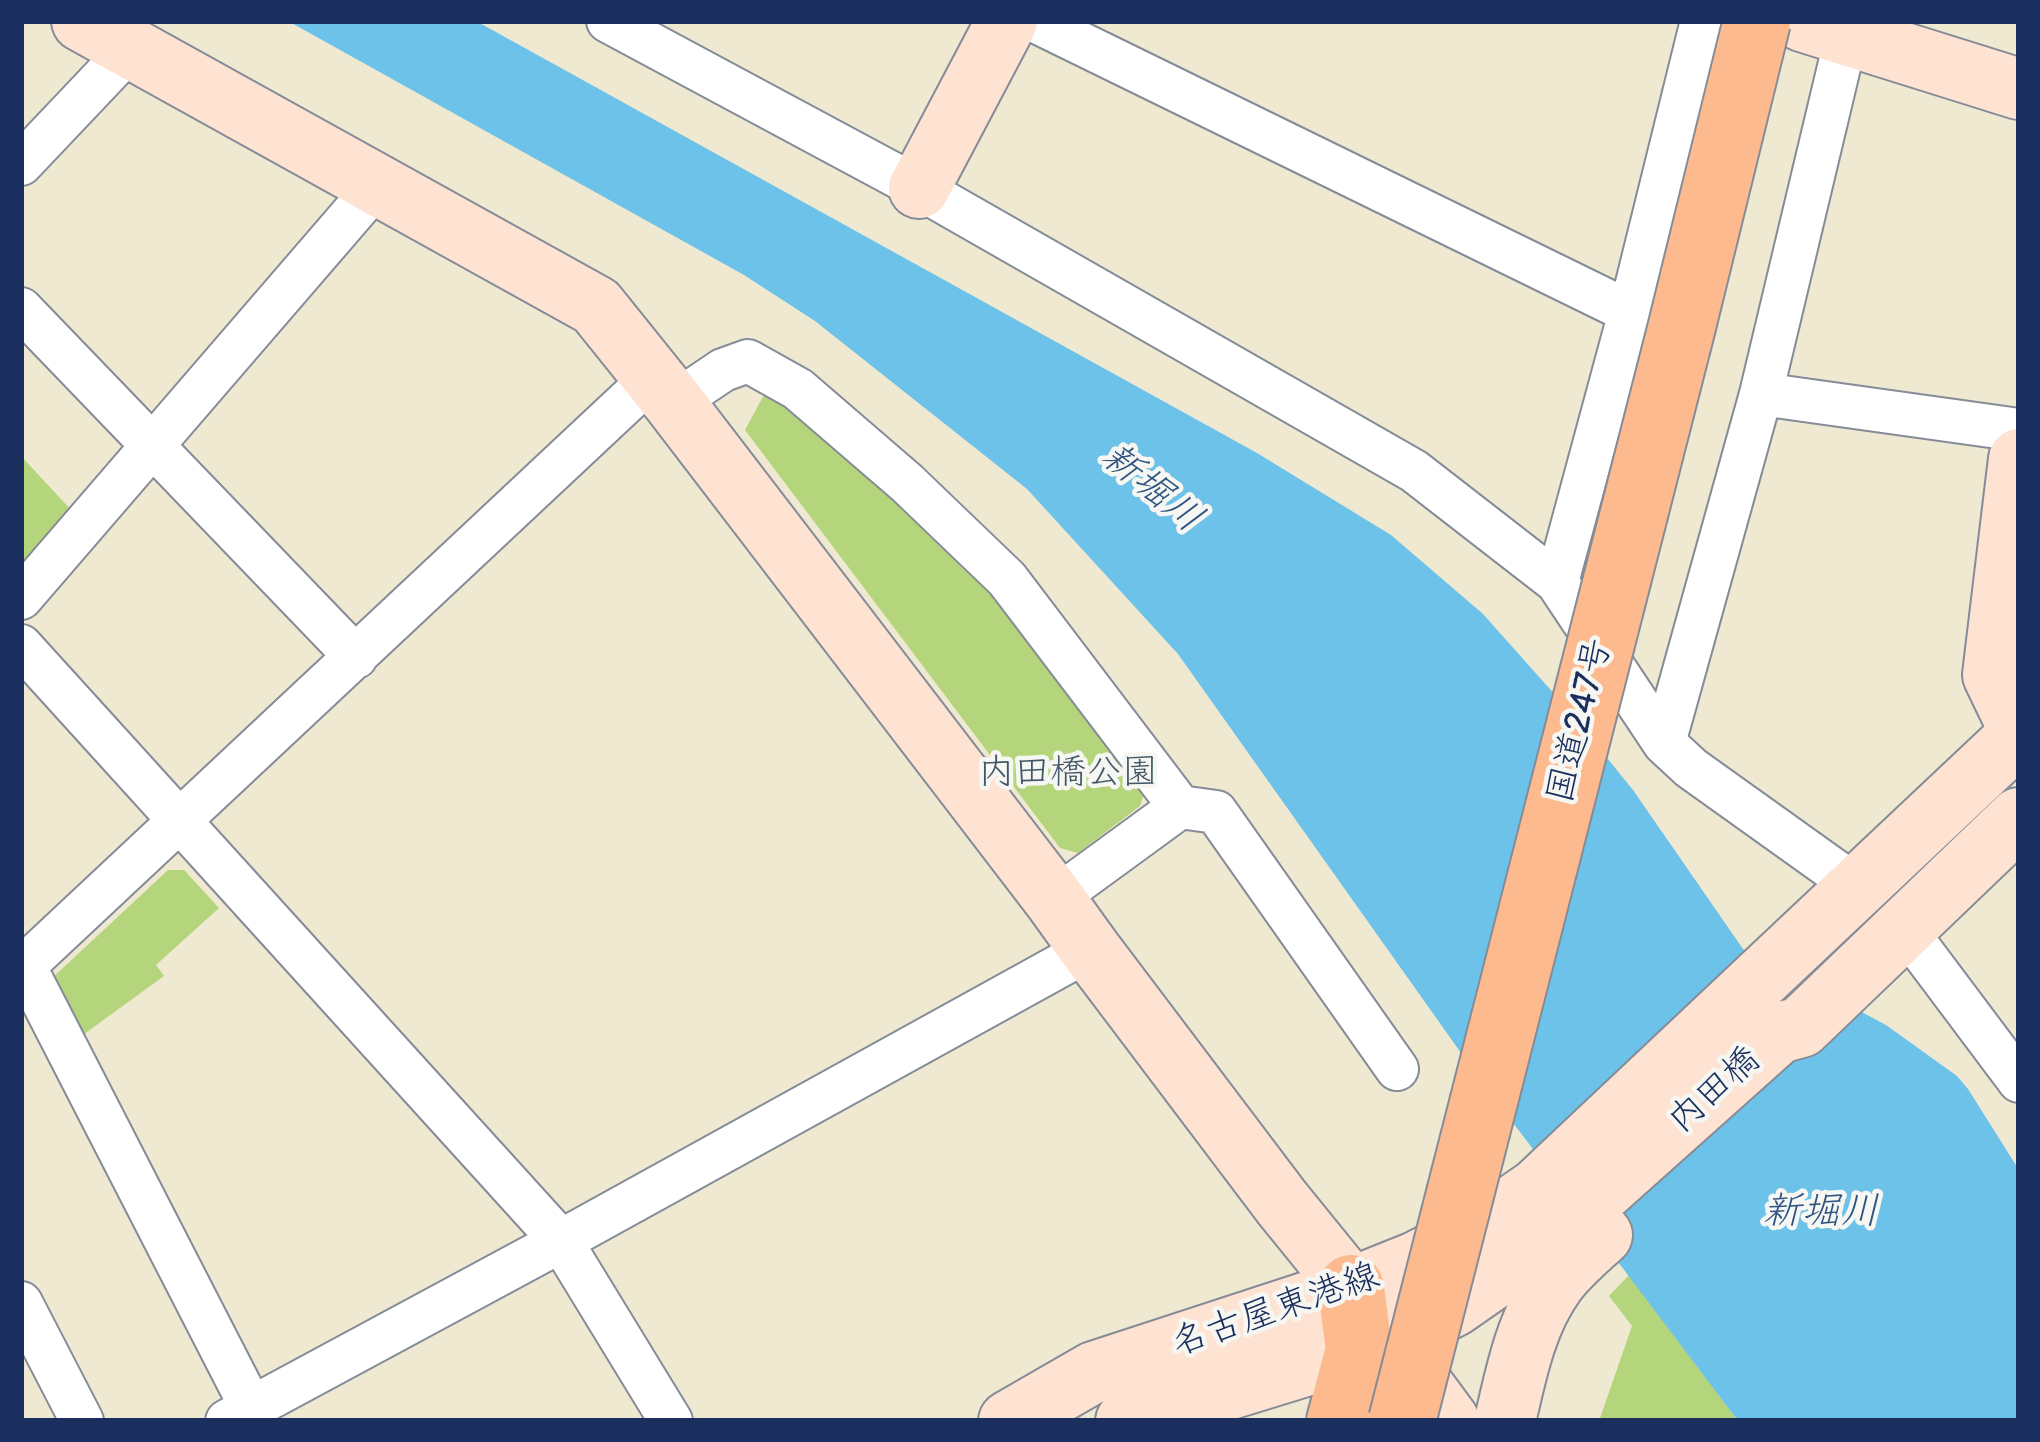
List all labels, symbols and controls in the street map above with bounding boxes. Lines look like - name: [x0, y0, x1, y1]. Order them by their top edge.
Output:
- water label: 新堀川: [1091, 434, 1211, 544]
- street label: 国道247号: [1540, 634, 1622, 808]
- park label: 内田橋公園: [978, 752, 1158, 796]
- street label: 内田橋: [1660, 1039, 1770, 1143]
- water label: 新堀川: [1763, 1190, 1879, 1236]
- street label: 名古屋東港線: [1167, 1255, 1385, 1367]

